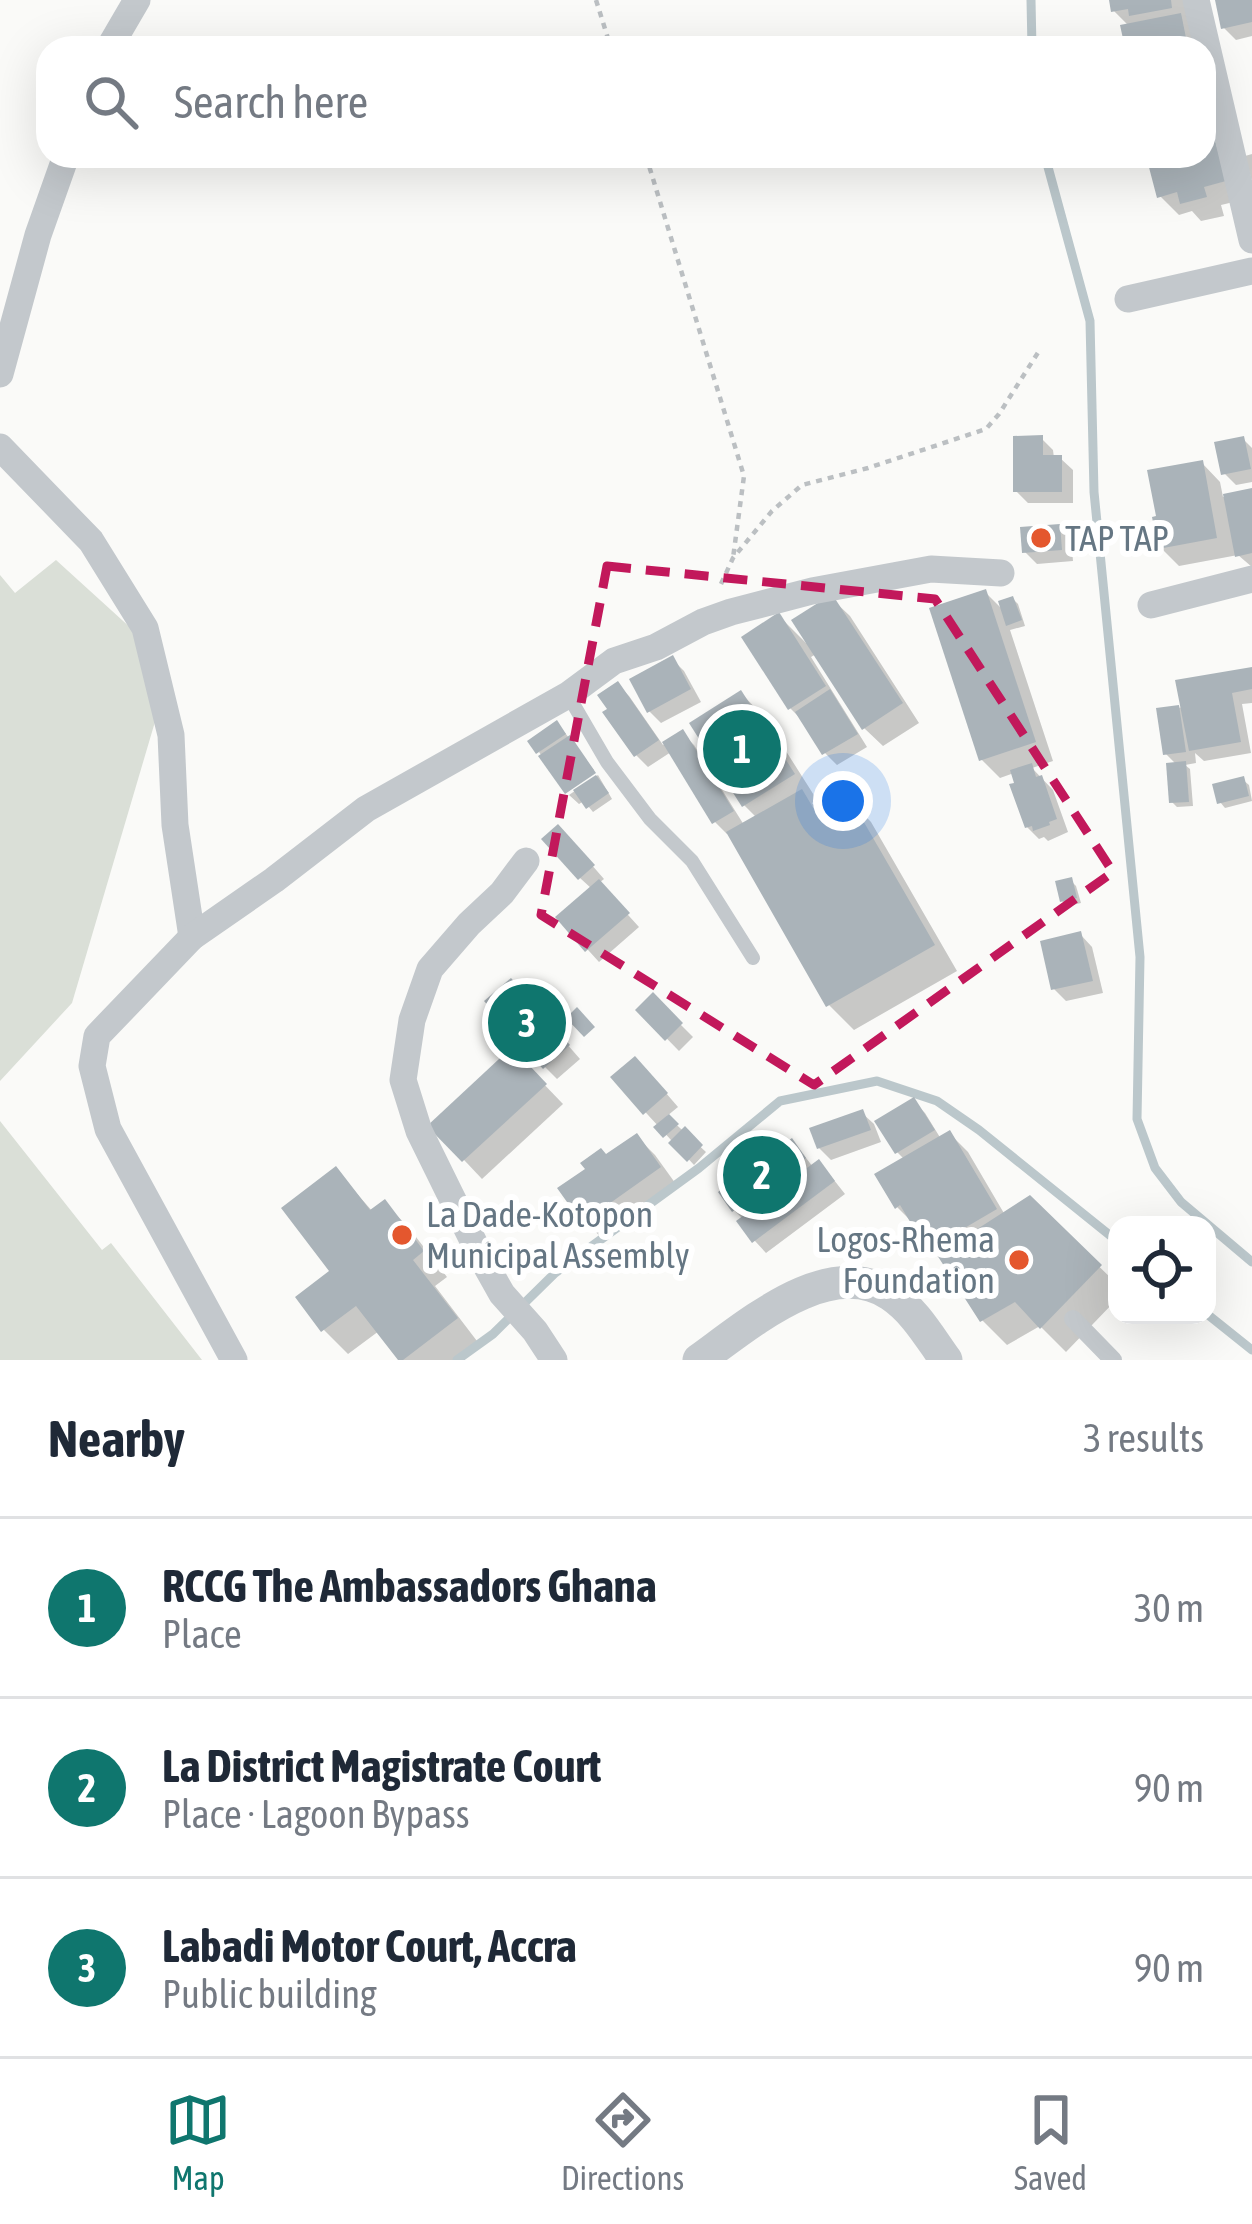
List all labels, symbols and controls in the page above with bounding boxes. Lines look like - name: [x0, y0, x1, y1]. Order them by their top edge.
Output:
- search box: [36, 36, 1216, 168]
- icon: search: [78, 69, 144, 135]
- text: Search here: [174, 76, 368, 128]
- place label: TAP TAP: [1065, 517, 1169, 559]
- marker: TAP TAP: [1028, 525, 1054, 551]
- pin: 1: [703, 704, 781, 794]
- your location: [813, 771, 873, 831]
- pin: 3: [488, 978, 566, 1068]
- pin: 2: [723, 1130, 801, 1220]
- place label: La Dade-Kotopon Municipal Assembly: [426, 1193, 690, 1276]
- map controls: [1108, 1216, 1216, 1324]
- button: locate: [1108, 1216, 1216, 1324]
- place label: Logos-Rhema Foundation: [816, 1218, 995, 1301]
- marker: La Dade-Kotopon Municipal Assembly: [389, 1222, 415, 1248]
- marker: Logos-Rhema Foundation: [1006, 1247, 1032, 1273]
- text: Nearby: [48, 1409, 185, 1468]
- text: 3 results: [1083, 1416, 1204, 1460]
- text: RCCG The Ambassadors Ghana: [162, 1560, 657, 1612]
- text: 1: [78, 1586, 96, 1630]
- text: 30 m: [1134, 1586, 1204, 1630]
- text: Place: [162, 1612, 242, 1656]
- text: La District Magistrate Court: [162, 1740, 601, 1792]
- text: 2: [78, 1766, 96, 1810]
- text: 90 m: [1134, 1766, 1204, 1810]
- text: Place · Lagoon Bypass: [162, 1792, 470, 1836]
- text: Labadi Motor Court, Accra: [162, 1920, 577, 1972]
- text: 3: [78, 1946, 96, 1990]
- text: 90 m: [1134, 1946, 1204, 1990]
- text: Public building: [162, 1972, 377, 2016]
- tab: Map: [165, 2087, 231, 2197]
- tab: Directions: [561, 2087, 684, 2197]
- tab: Saved: [1014, 2087, 1087, 2197]

